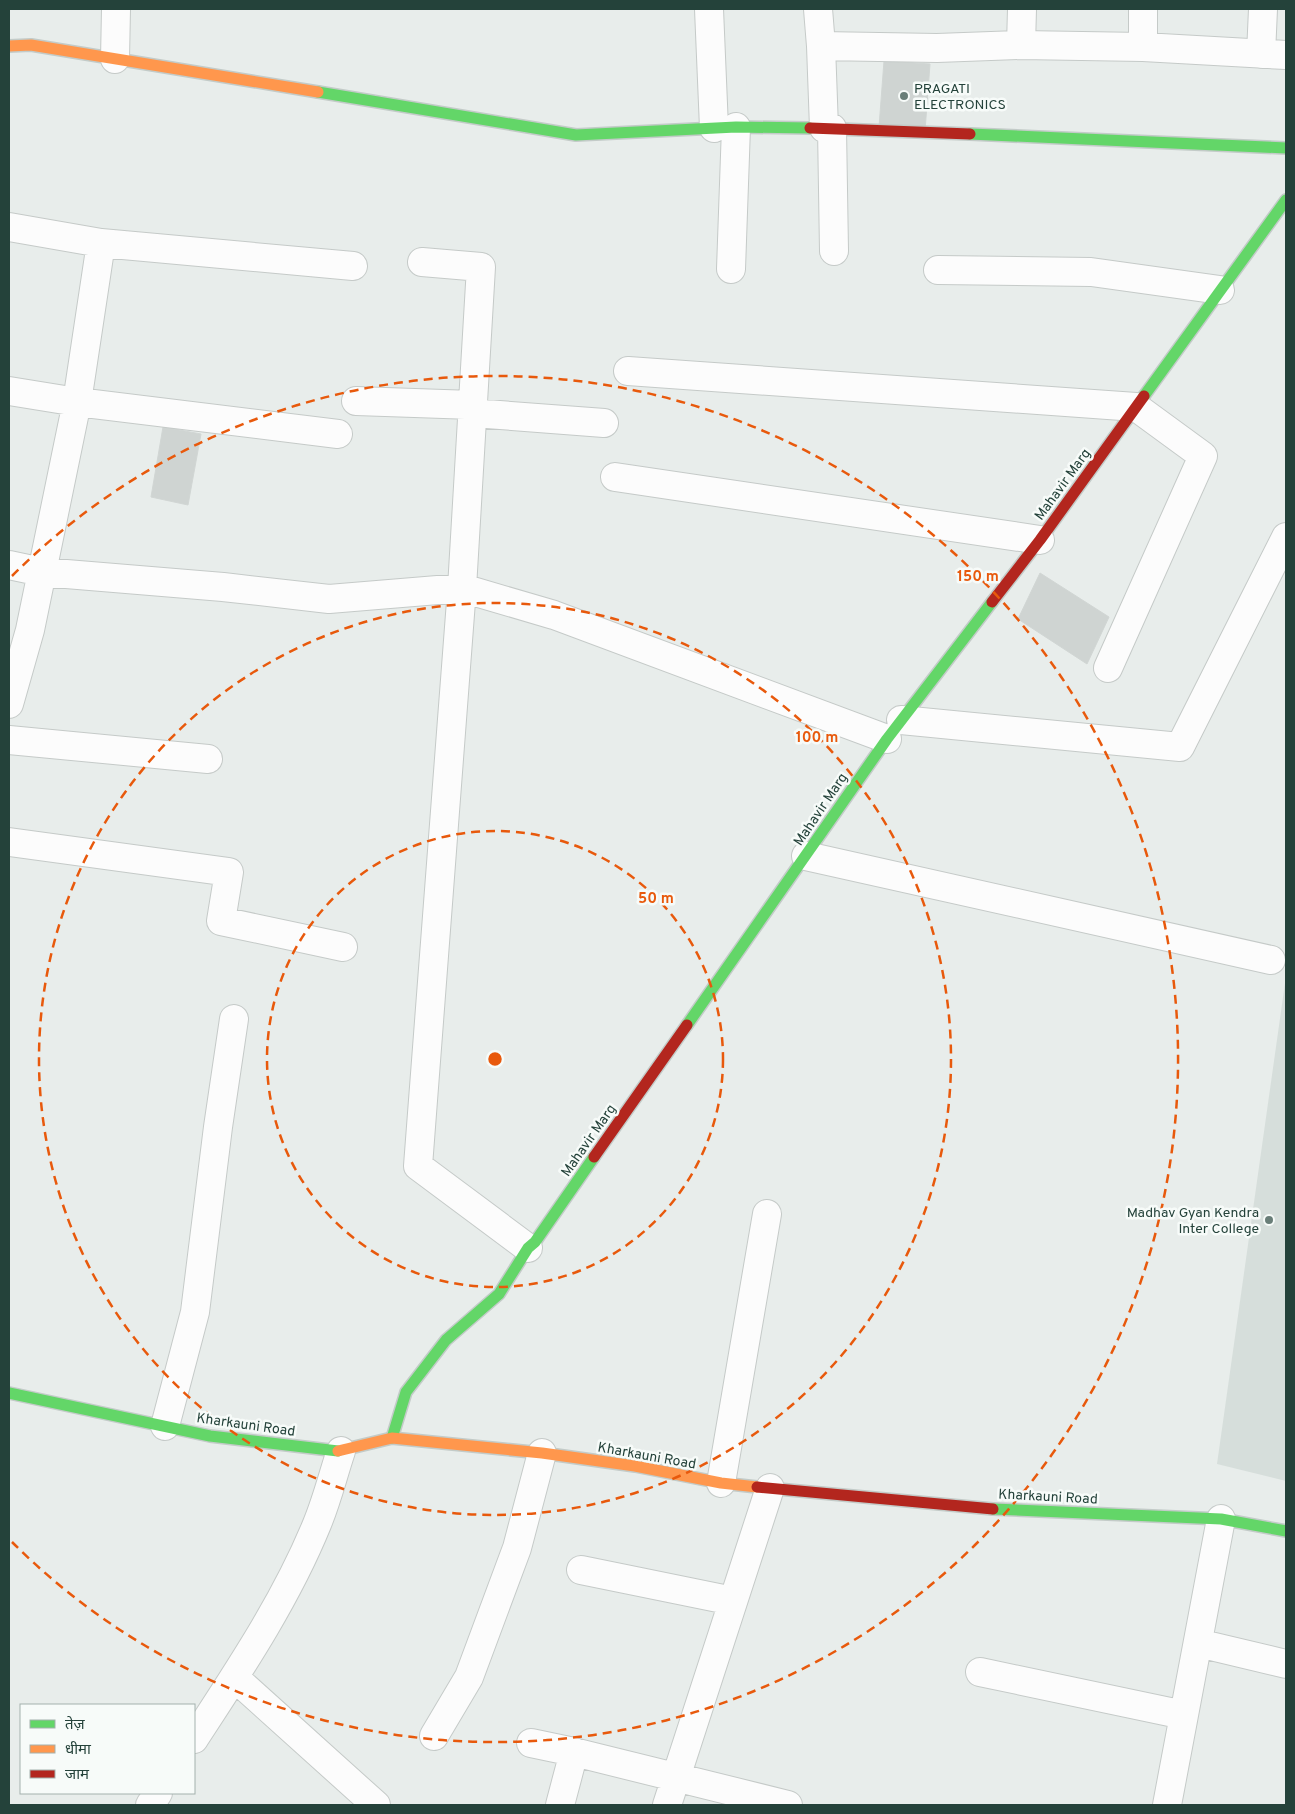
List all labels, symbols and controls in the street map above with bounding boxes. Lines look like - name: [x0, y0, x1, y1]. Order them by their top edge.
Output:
- place label: PRAGATI ELECTRONICS: [914, 81, 1006, 114]
- marker: PRAGATI ELECTRONICS: [898, 90, 910, 102]
- street label: Mahavir Marg: [1032, 446, 1095, 524]
- text: 150 m: [957, 568, 999, 587]
- text: 100 m: [796, 729, 838, 748]
- street label: Mahavir Marg: [791, 770, 852, 850]
- text: 50 m: [638, 890, 674, 909]
- centre of rings: [486, 1050, 504, 1068]
- street label: Mahavir Marg: [558, 1101, 620, 1180]
- place label: Madhav Gyan Kendra Inter College: [1127, 1205, 1259, 1238]
- marker: Madhav Gyan Kendra Inter College: [1263, 1214, 1275, 1226]
- street label: Kharkauni Road: [195, 1410, 296, 1441]
- street label: Kharkauni Road: [596, 1439, 697, 1474]
- street label: Kharkauni Road: [998, 1486, 1098, 1509]
- legend: [20, 1704, 195, 1794]
- text: तेज़: [65, 1715, 86, 1735]
- text: धीमा: [65, 1741, 92, 1760]
- text: जाम: [65, 1766, 90, 1785]

